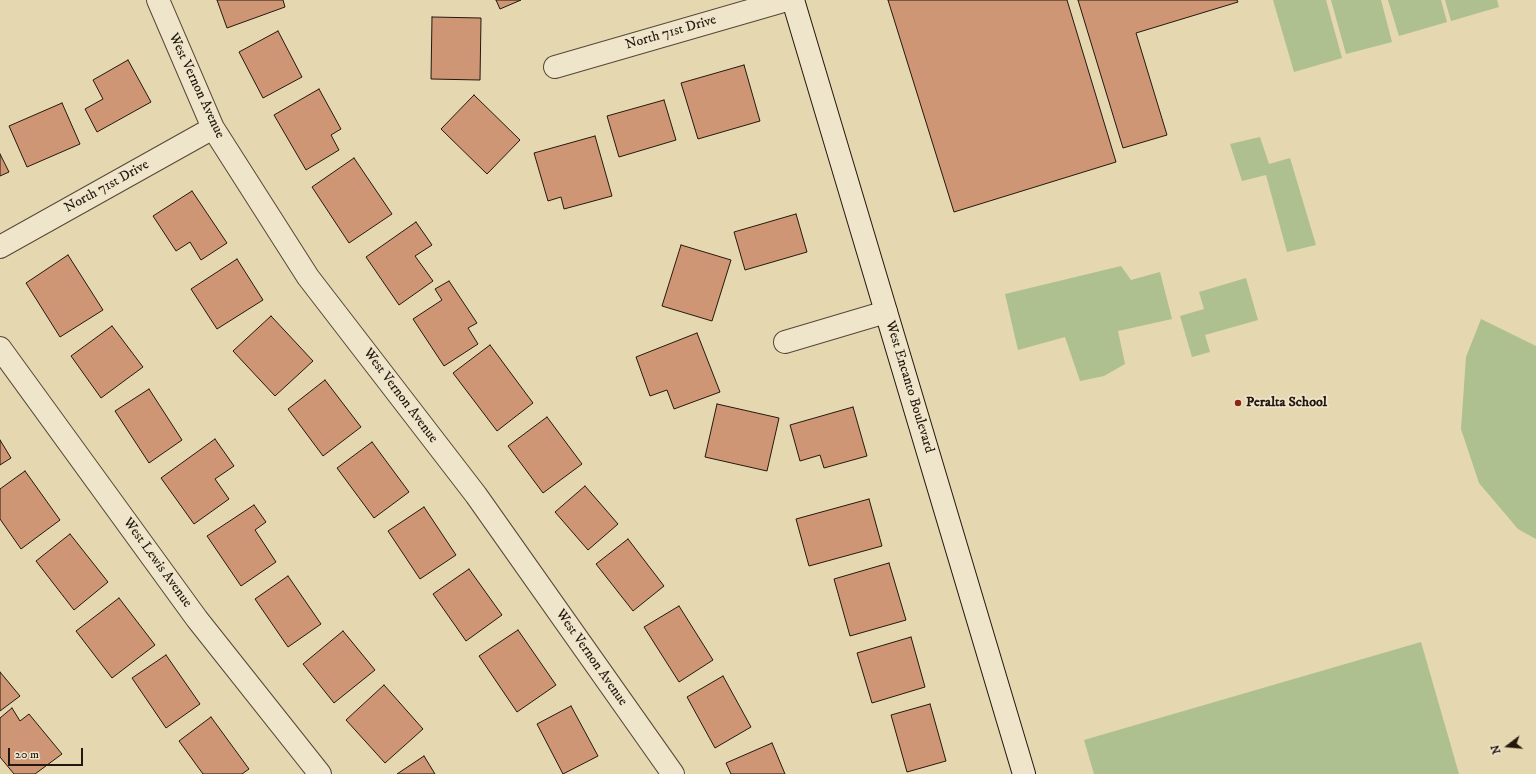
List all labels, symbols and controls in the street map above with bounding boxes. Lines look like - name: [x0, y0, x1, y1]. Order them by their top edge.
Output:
- street label: North 71st Drive: [624, 12, 718, 54]
- street label: West Vernon Avenue: [164, 31, 228, 141]
- street label: North 71st Drive: [62, 157, 152, 217]
- street label: West Encanto Boulevard: [881, 319, 937, 455]
- street label: West Vernon Avenue: [359, 345, 441, 447]
- place label: Peralta School: [1246, 395, 1327, 411]
- marker: Peralta School: [1233, 398, 1243, 408]
- street label: West Lewis Avenue: [119, 515, 195, 611]
- street label: West Vernon Avenue: [551, 606, 631, 710]
- north arrow: [1488, 726, 1528, 766]
- scale bar: [10, 740, 85, 766]
- text: N: [1488, 743, 1504, 756]
- text: 20 m: [15, 747, 39, 762]

